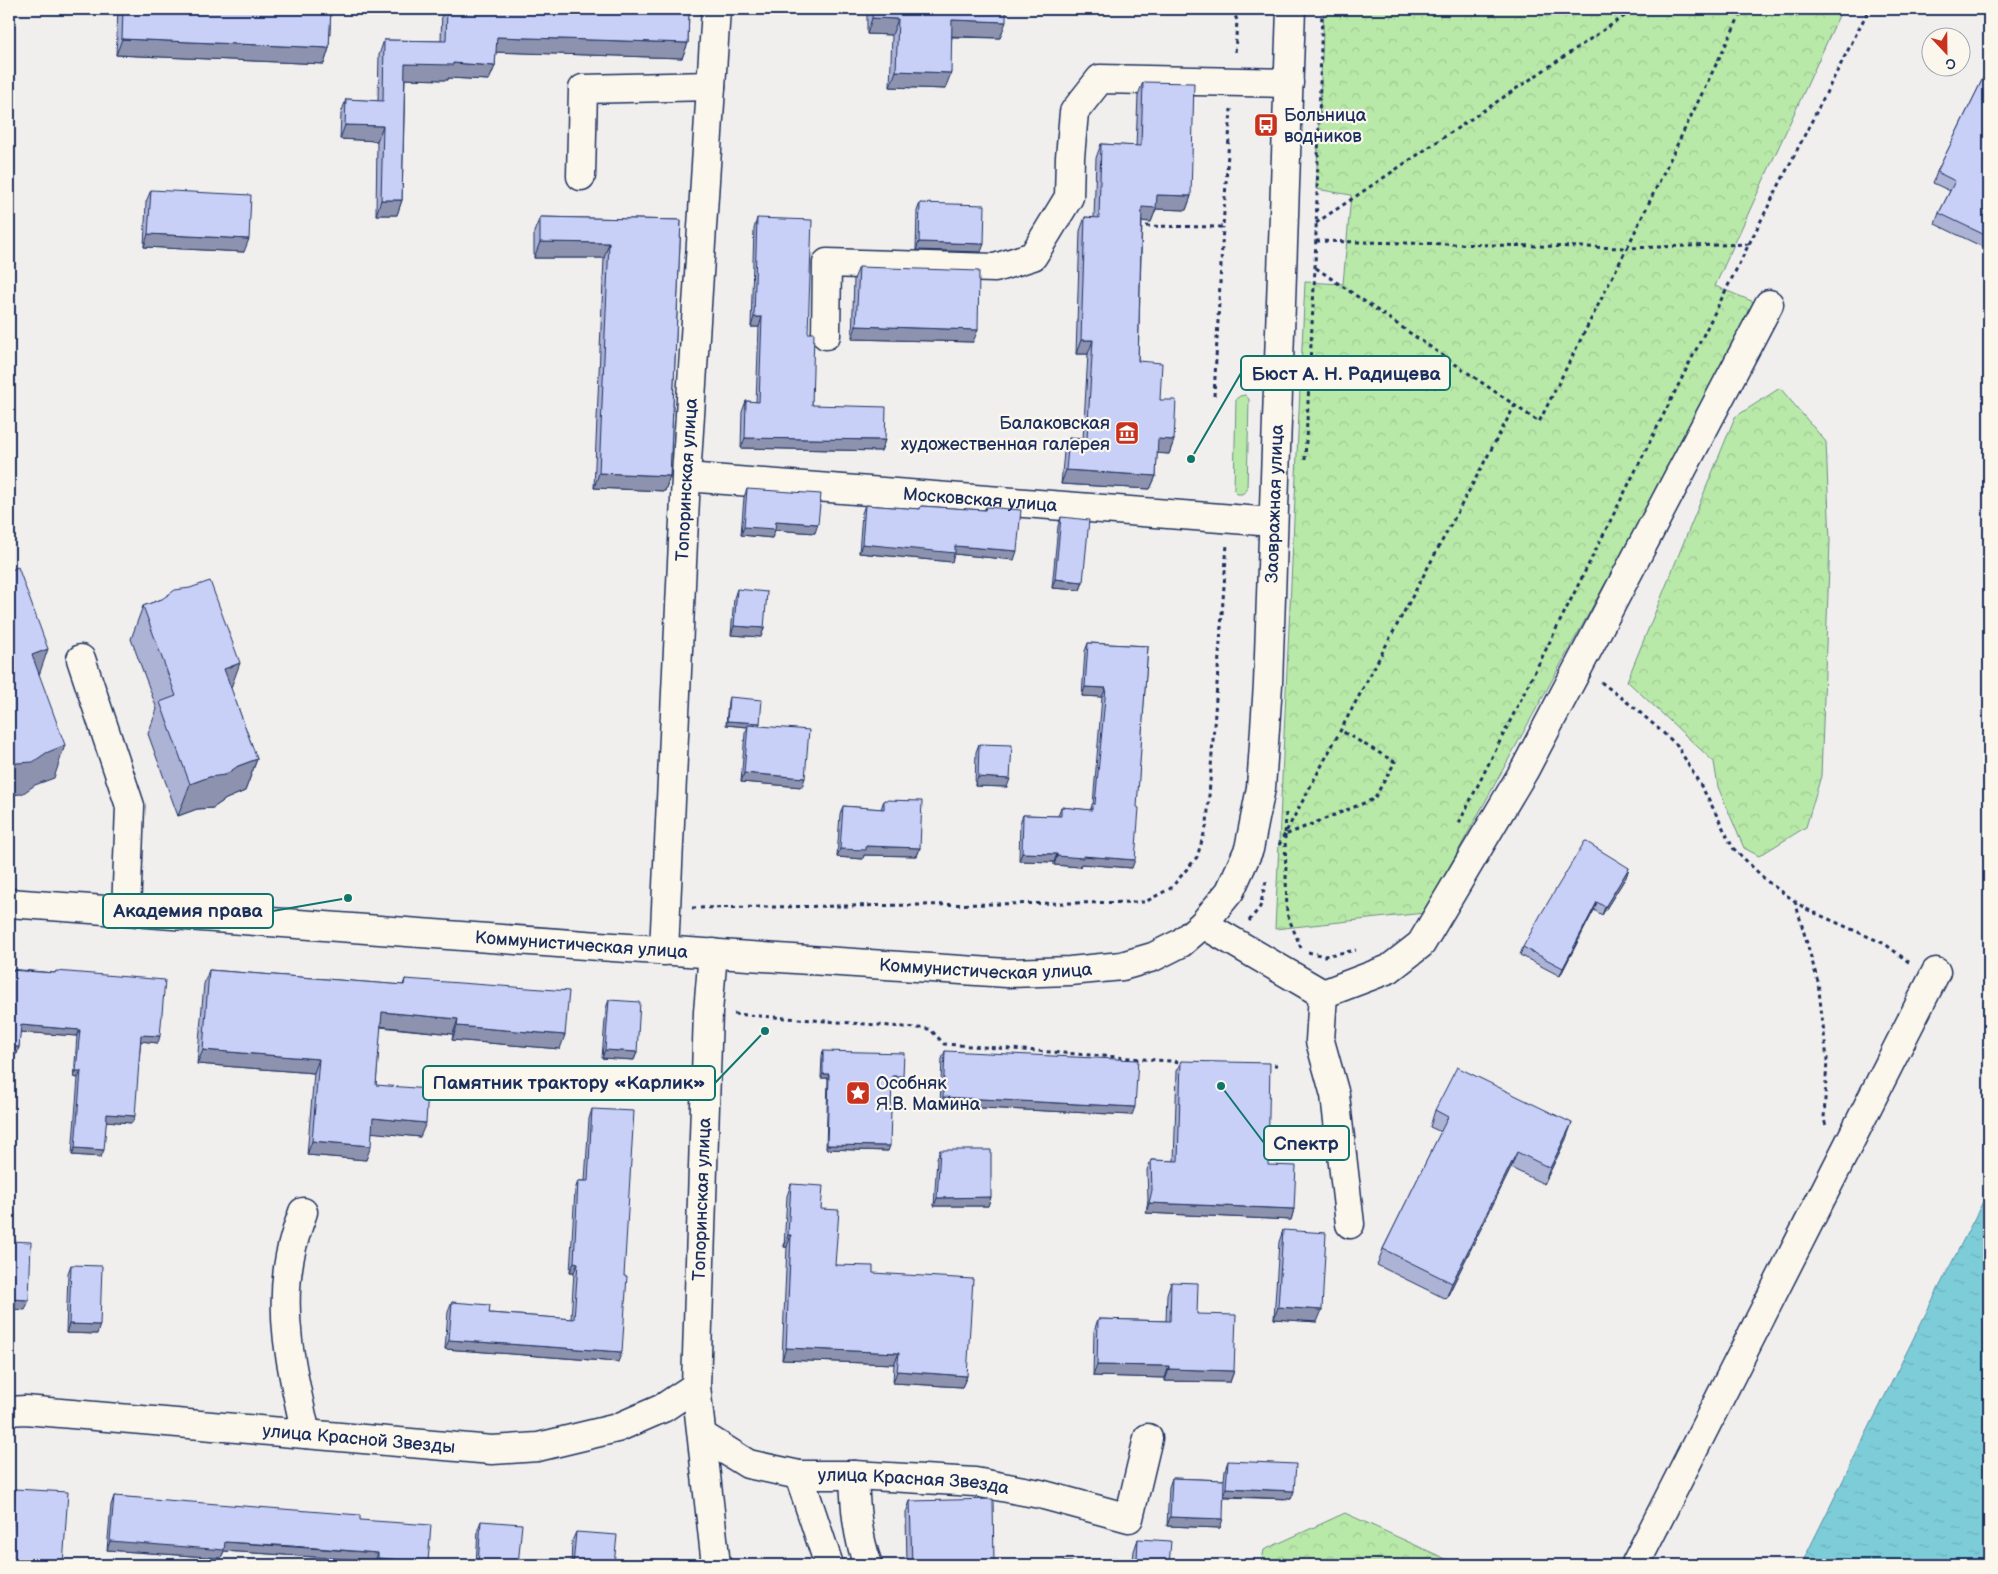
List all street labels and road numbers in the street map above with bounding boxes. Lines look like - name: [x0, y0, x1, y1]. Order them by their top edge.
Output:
- street label: Топоринская улица: [672, 397, 702, 562]
- street label: Заовражная улица: [1261, 423, 1287, 583]
- street label: Московская улица: [902, 483, 1059, 516]
- street label: Коммунистическая улица: [474, 926, 689, 962]
- street label: Коммунистическая улица: [878, 954, 1093, 984]
- street label: Топоринская улица: [689, 1117, 715, 1281]
- street label: улица Красной Звезды: [262, 1420, 456, 1457]
- street label: улица Красная Звезда: [818, 1465, 1011, 1499]

